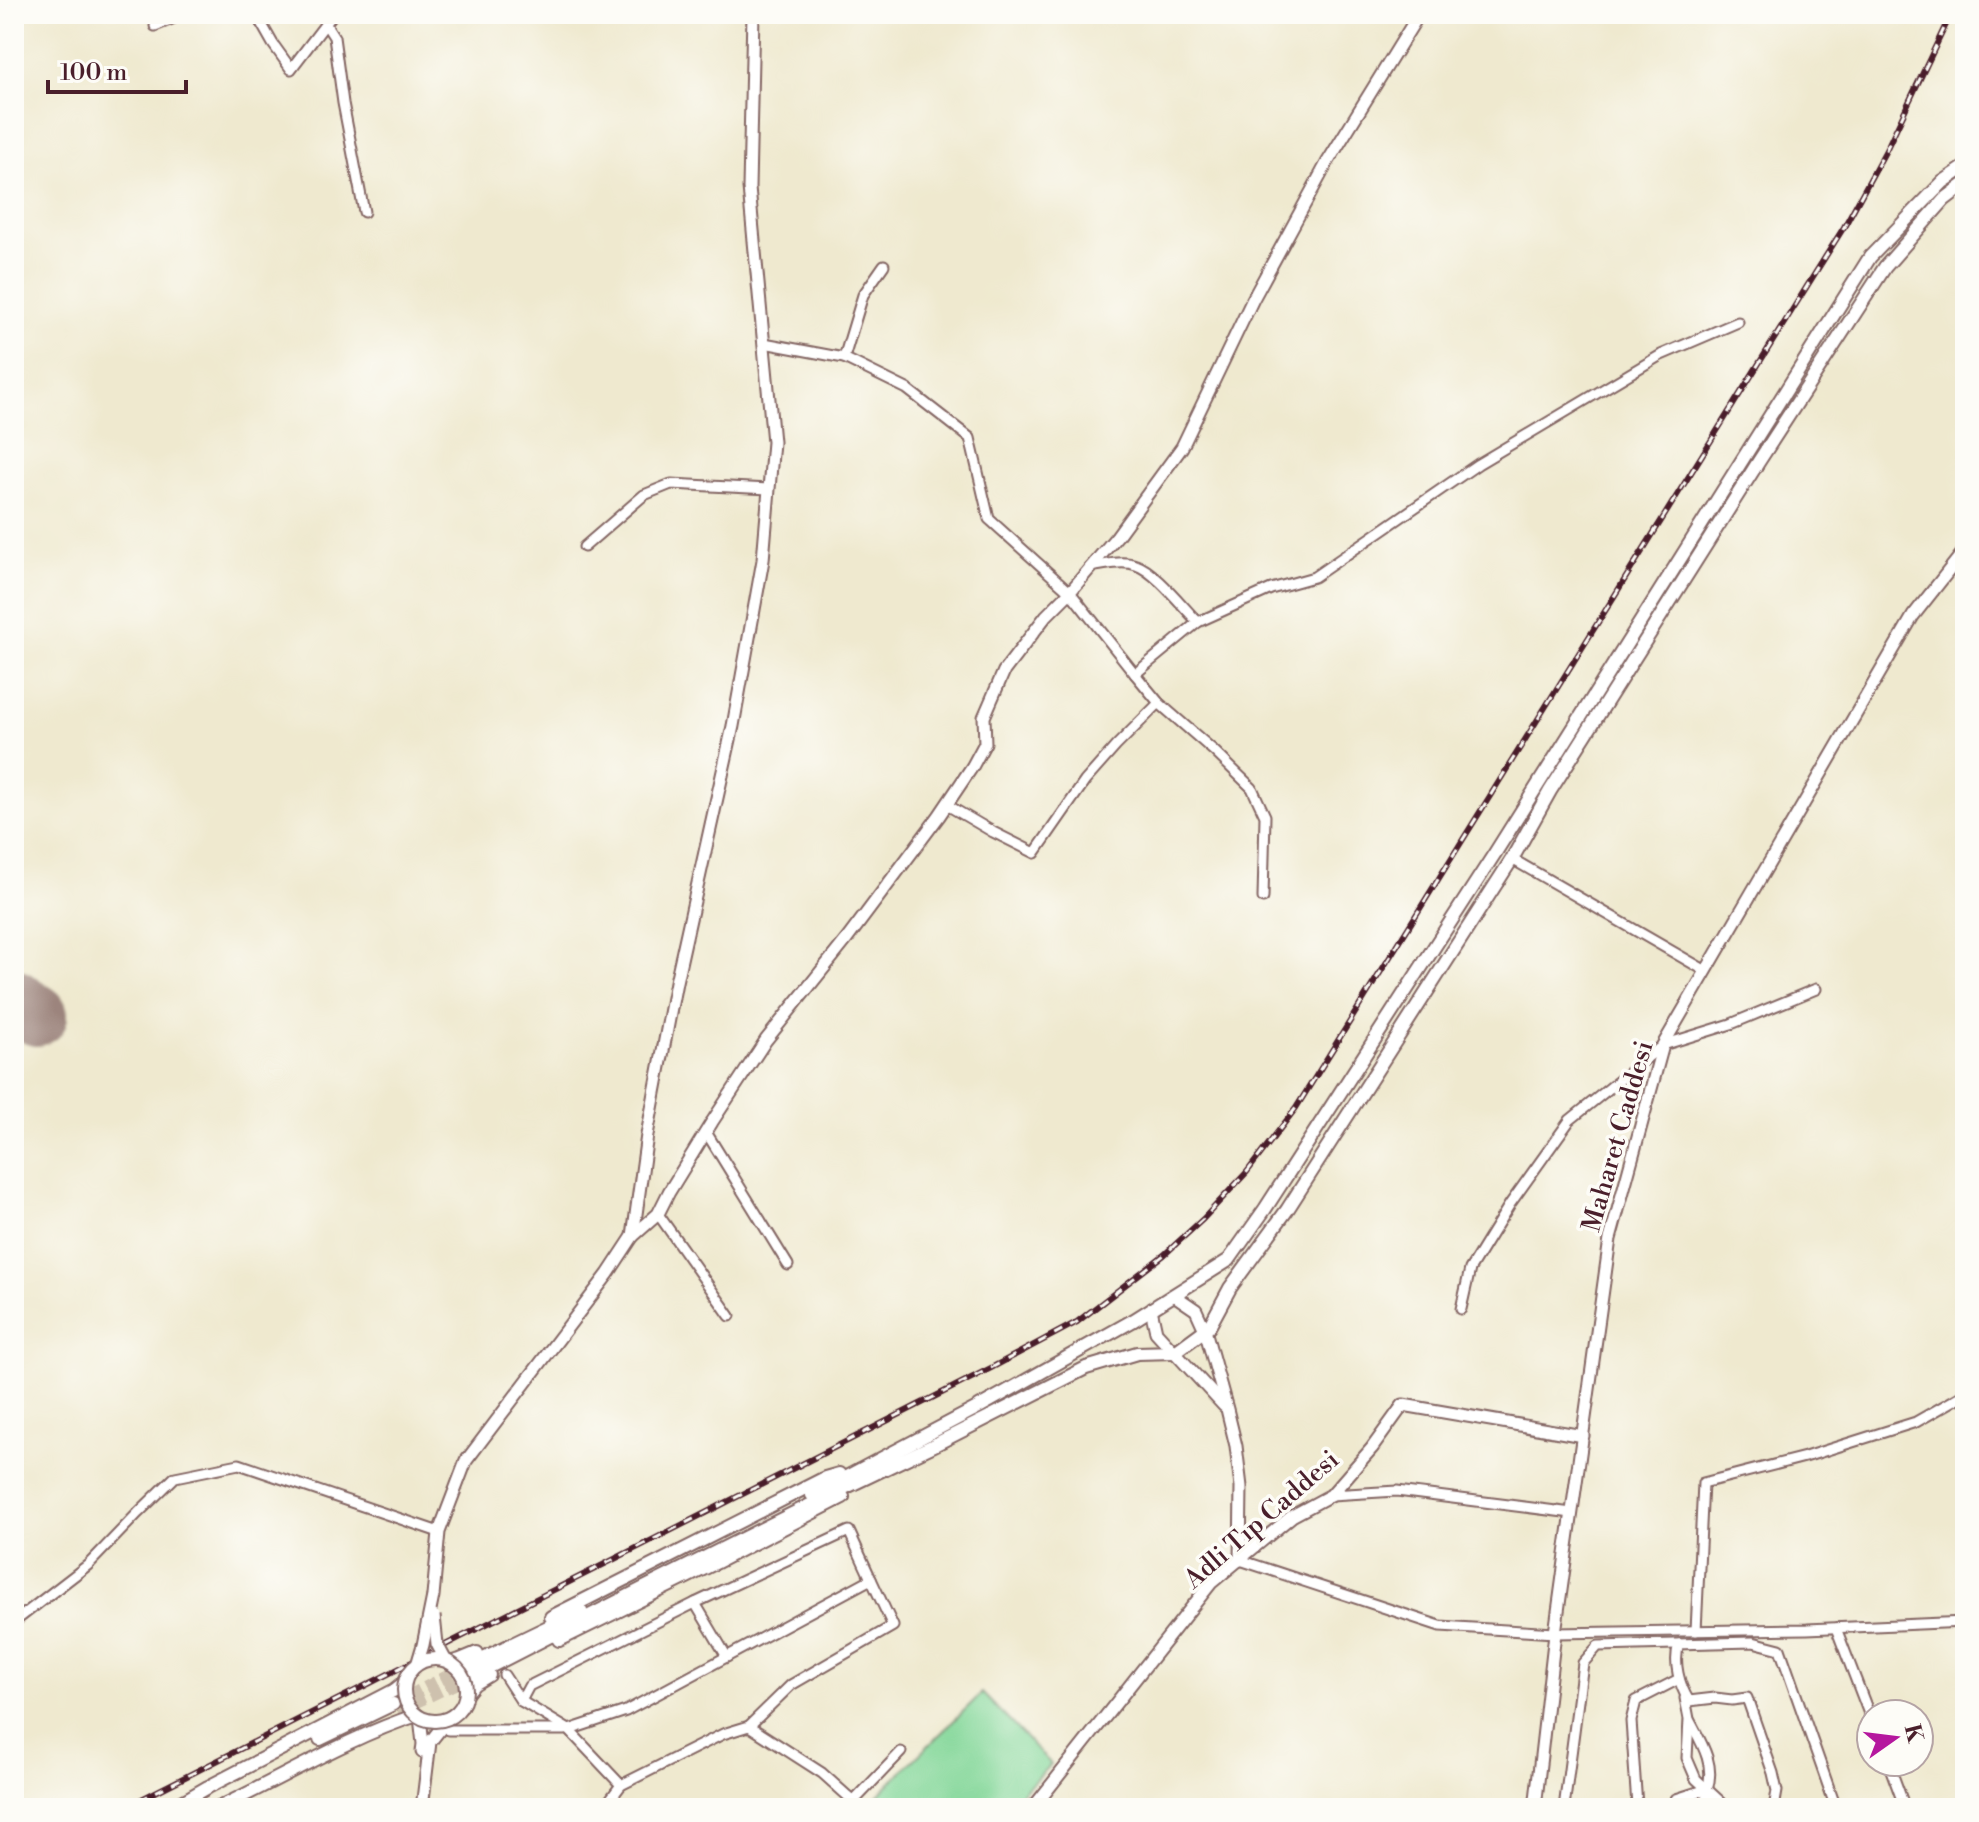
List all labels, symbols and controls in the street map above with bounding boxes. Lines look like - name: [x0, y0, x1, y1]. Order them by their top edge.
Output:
- scale bar: [48, 44, 186, 94]
- text: 100 m: [60, 58, 127, 88]
- street label: Maharet Caddesi: [1575, 1037, 1661, 1235]
- street label: Adli Tıp Caddesi: [1177, 1444, 1346, 1596]
- north arrow: [1855, 1698, 1935, 1778]
- text: K: [1898, 1722, 1928, 1747]

